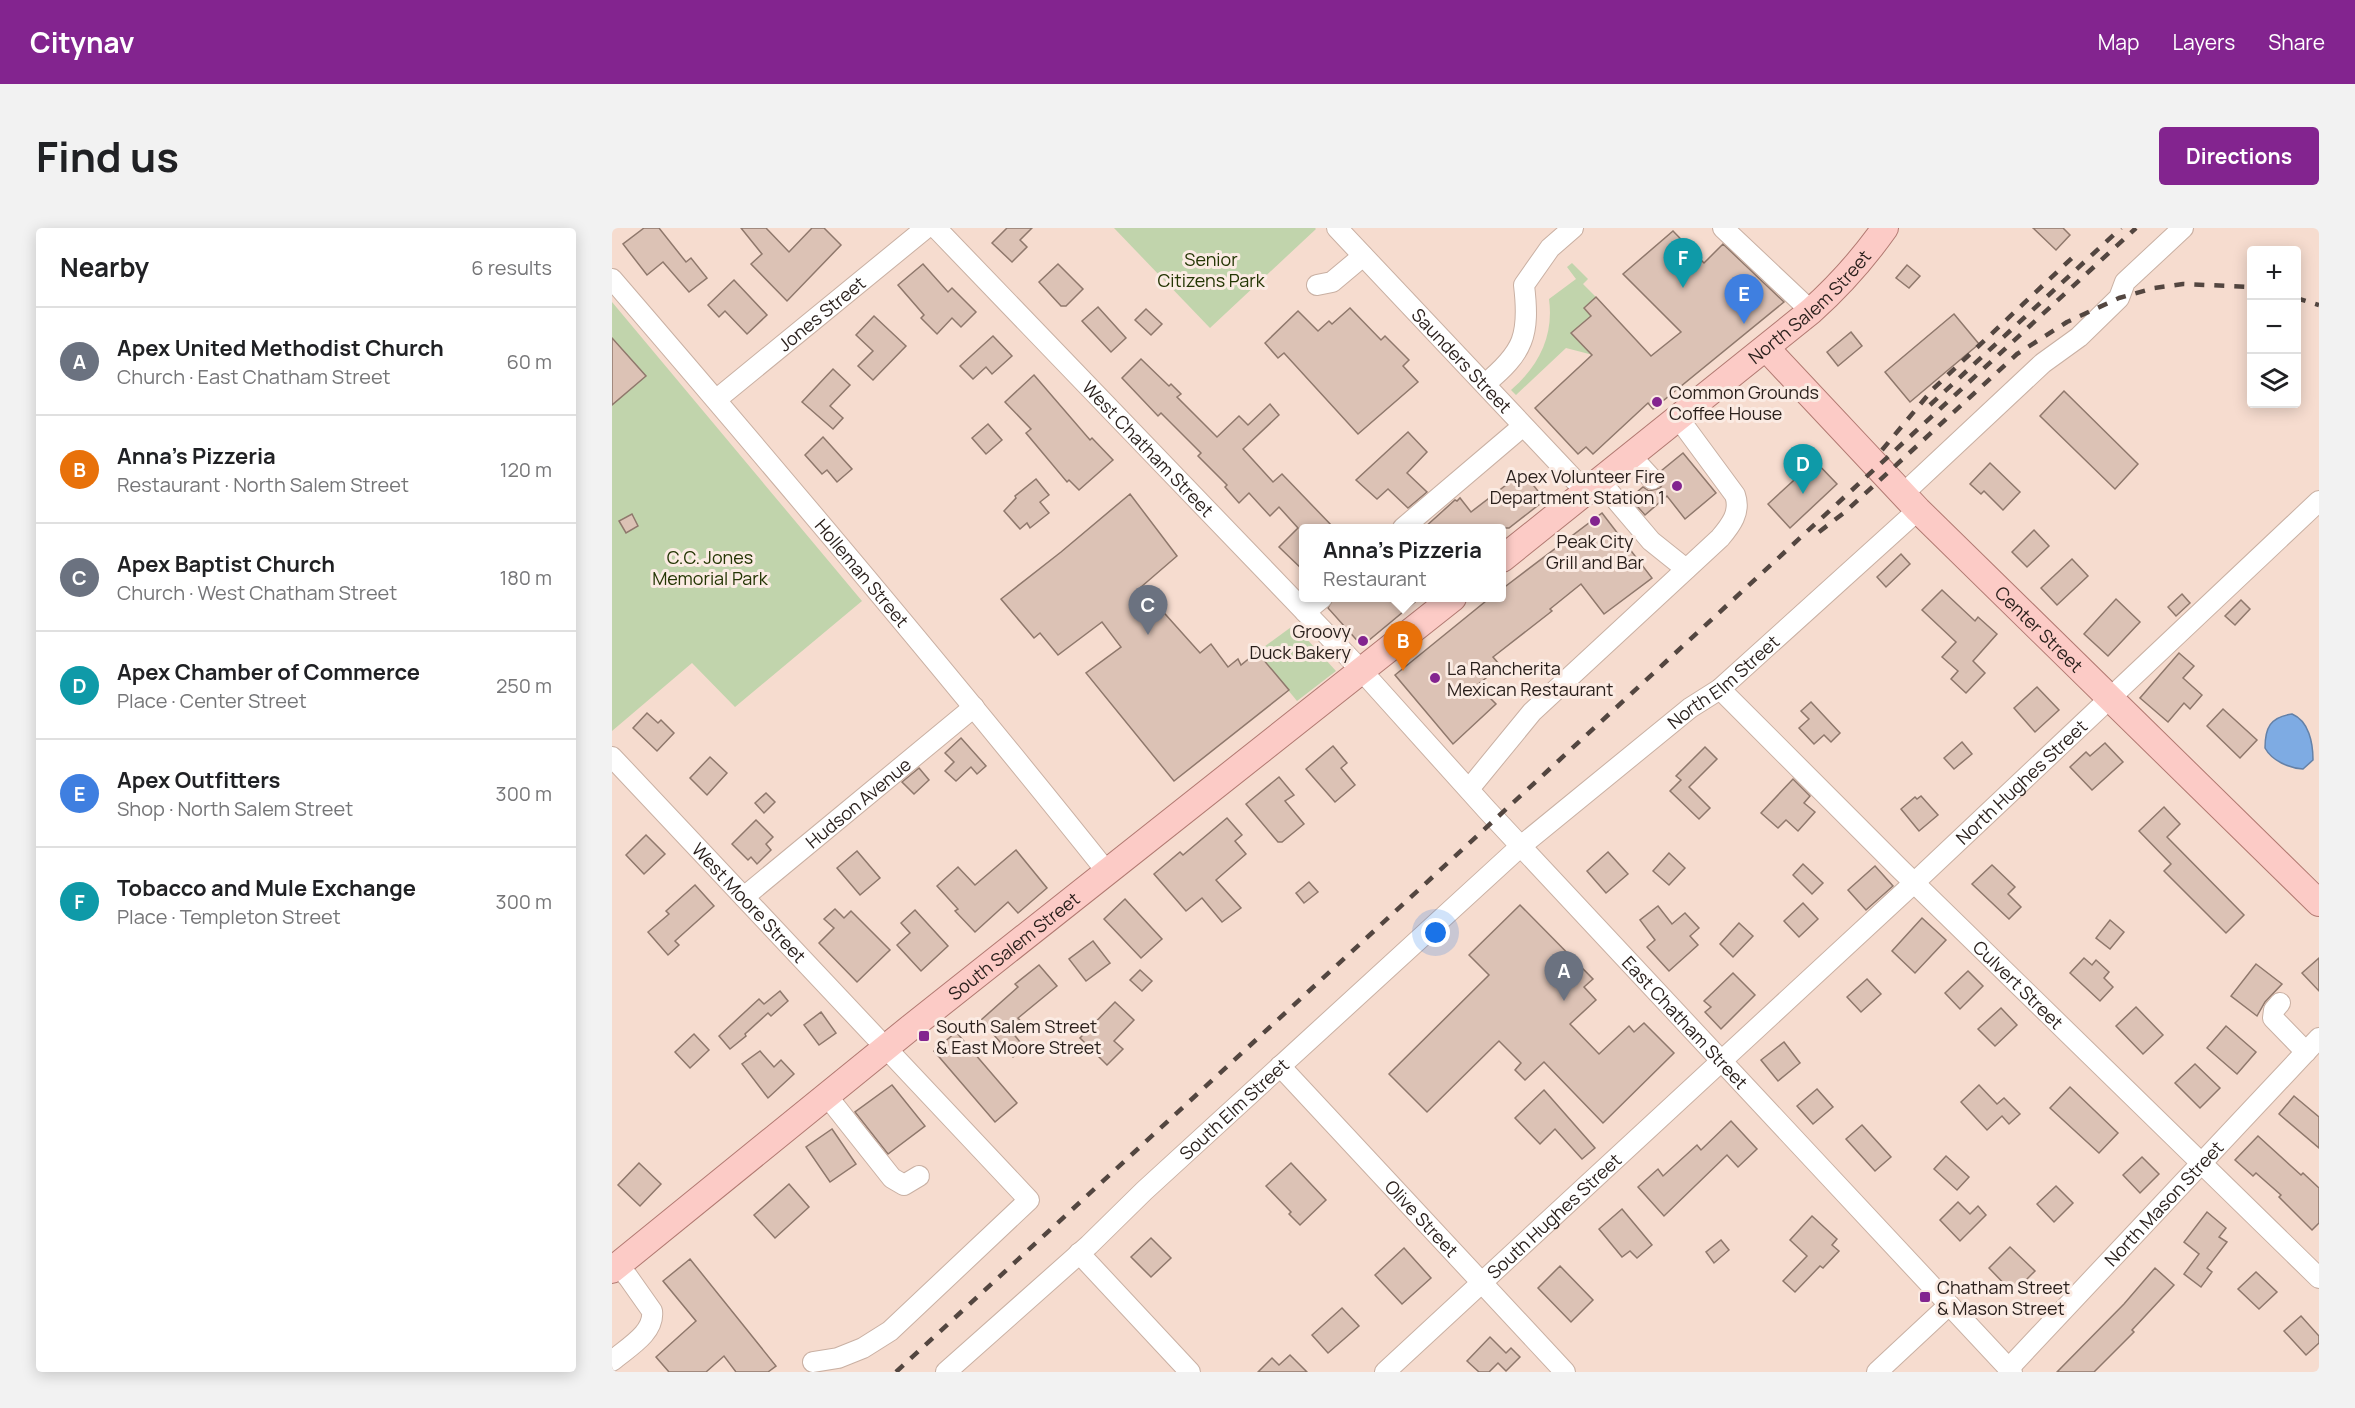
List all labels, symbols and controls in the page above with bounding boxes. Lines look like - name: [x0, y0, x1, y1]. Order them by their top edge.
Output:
- text: Citynav: [30, 23, 134, 61]
- text: Map: [2098, 28, 2139, 56]
- text: Layers: [2172, 28, 2235, 56]
- text: Share: [2268, 28, 2325, 56]
- text: Find us: [36, 127, 179, 185]
- button: Directions: [2159, 127, 2319, 185]
- pin: F: [1664, 238, 1702, 288]
- street label: North Salem Street: [1743, 245, 1876, 369]
- map controls: [2247, 246, 2301, 408]
- button: +: [2247, 246, 2301, 300]
- park label: Senior Citizens Park: [1157, 247, 1266, 292]
- text: Nearby: [60, 249, 149, 285]
- text: 6 results: [471, 254, 552, 281]
- street label: Jones Street: [773, 271, 870, 356]
- pin: E: [1724, 274, 1764, 324]
- button: −: [2247, 300, 2301, 354]
- street label: Saunders Street: [1407, 303, 1517, 418]
- text: Apex United Methodist Church: [117, 333, 444, 363]
- text: A: [73, 348, 86, 375]
- text: 60 m: [506, 348, 552, 375]
- button: layers: [2247, 354, 2301, 408]
- text: Church · East Chatham Street: [117, 363, 391, 390]
- street label: West Chatham Street: [1077, 375, 1219, 522]
- place label: Common Grounds Coffee House: [1669, 380, 1819, 425]
- marker: Common Grounds Coffee House: [1650, 395, 1664, 409]
- text: Anna's Pizzeria: [117, 441, 276, 471]
- pin: D: [1784, 444, 1822, 494]
- text: B: [73, 456, 86, 483]
- text: 120 m: [500, 456, 552, 483]
- place label: Apex Volunteer Fire Department Station 1: [1490, 464, 1665, 509]
- text: Restaurant · North Salem Street: [117, 471, 409, 498]
- marker: Apex Volunteer Fire Department Station 1: [1670, 479, 1684, 493]
- street label: Holleman Street: [810, 514, 914, 632]
- marker: Peak City Grill and Bar: [1588, 514, 1602, 528]
- popup: [1299, 524, 1506, 602]
- place label: Peak City Grill and Bar: [1546, 529, 1644, 574]
- text: Anna's Pizzeria: [1323, 535, 1482, 565]
- park label: C.C. Jones Memorial Park: [652, 545, 769, 590]
- text: Apex Baptist Church: [117, 549, 335, 579]
- text: C: [72, 564, 87, 591]
- text: 180 m: [499, 564, 552, 591]
- text: Restaurant: [1323, 565, 1427, 592]
- text: Church · West Chatham Street: [117, 579, 397, 606]
- street label: Center Street: [1990, 580, 2089, 677]
- pin: C: [1128, 586, 1168, 635]
- place label: Groovy Duck Bakery: [1250, 619, 1352, 664]
- pin: B: [1384, 622, 1422, 671]
- street label: North Elm Street: [1662, 629, 1784, 734]
- marker: Groovy Duck Bakery: [1356, 634, 1370, 648]
- place label: La Rancherita Mexican Restaurant: [1447, 656, 1613, 701]
- text: Apex Chamber of Commerce: [117, 657, 420, 687]
- marker: La Rancherita Mexican Restaurant: [1428, 671, 1442, 685]
- text: D: [72, 672, 87, 699]
- text: 250 m: [496, 672, 552, 699]
- text: Place · Center Street: [117, 687, 307, 714]
- street label: North Hughes Street: [1951, 714, 2092, 849]
- street label: Hudson Avenue: [800, 752, 916, 853]
- text: Apex Outfitters: [117, 765, 281, 795]
- text: E: [74, 780, 85, 807]
- text: 300 m: [496, 780, 552, 807]
- text: Shop · North Salem Street: [117, 795, 353, 822]
- street label: West Moore Street: [687, 837, 811, 968]
- text: Tobacco and Mule Exchange: [117, 873, 416, 903]
- street label: South Salem Street: [943, 886, 1084, 1005]
- text: F: [74, 888, 85, 915]
- text: 300 m: [496, 888, 552, 915]
- text: Place · Templeton Street: [117, 903, 341, 930]
- your location: [1421, 918, 1450, 947]
- street label: Culvert Street: [1968, 935, 2069, 1034]
- street label: East Chatham Street: [1617, 951, 1753, 1094]
- pin: A: [1544, 952, 1584, 1001]
- place label: South Salem Street & East Moore Street: [936, 1014, 1102, 1059]
- marker: South Salem Street & East Moore Street: [917, 1029, 931, 1043]
- street label: South Elm Street: [1174, 1053, 1294, 1165]
- street label: North Mason Street: [2099, 1135, 2228, 1271]
- street label: South Hughes Street: [1482, 1148, 1626, 1284]
- street label: Olive Street: [1380, 1174, 1464, 1262]
- place label: Chatham Street & Mason Street: [1937, 1275, 2070, 1320]
- marker: Chatham Street & Mason Street: [1918, 1290, 1932, 1304]

